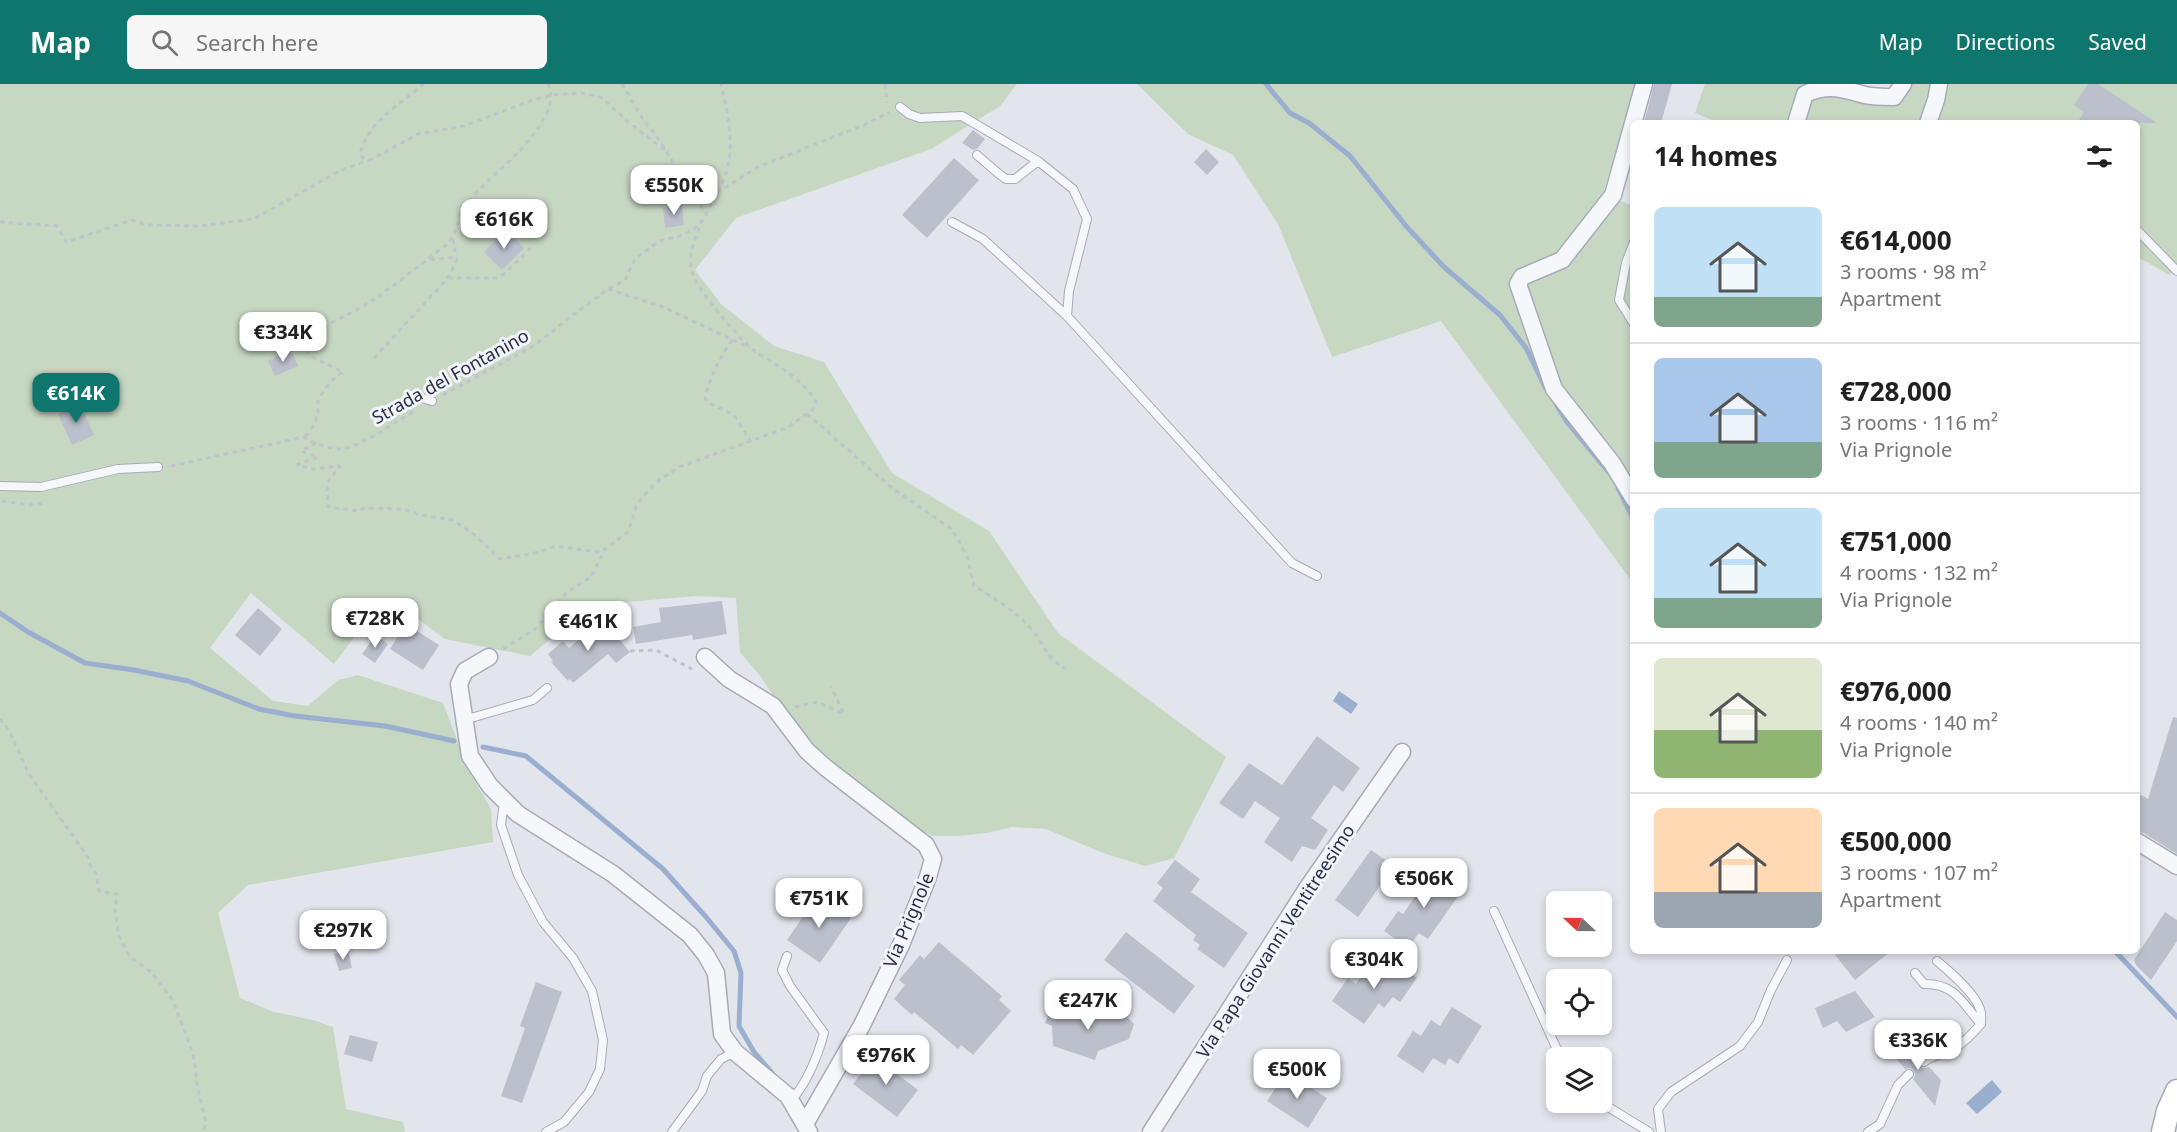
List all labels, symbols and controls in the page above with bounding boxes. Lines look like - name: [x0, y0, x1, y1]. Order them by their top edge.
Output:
- search box: [127, 15, 547, 69]
- text: Map: [30, 23, 91, 61]
- icon: search: [148, 26, 181, 59]
- text: Search here: [196, 27, 318, 57]
- text: Map: [1879, 28, 1923, 56]
- text: Directions: [1956, 28, 2055, 56]
- text: Saved: [2088, 28, 2147, 56]
- text: 14 homes: [1654, 138, 1778, 174]
- icon: filters: [2083, 140, 2116, 173]
- pin: €550K: [632, 165, 716, 216]
- text: €550K: [644, 171, 704, 198]
- pin: €616K: [462, 199, 546, 250]
- text: €616K: [474, 205, 534, 232]
- text: €614,000: [1840, 222, 1952, 258]
- icon: home: [1702, 231, 1774, 303]
- text: 3 rooms · 98 m²: [1840, 258, 1987, 285]
- text: Apartment: [1840, 285, 1941, 312]
- pin: €334K: [241, 312, 325, 363]
- text: €334K: [253, 318, 313, 345]
- street label: Strada del Fontanino: [367, 323, 533, 429]
- pin: €614K: [34, 373, 118, 424]
- text: €728,000: [1840, 373, 1952, 409]
- text: €614K: [46, 379, 106, 406]
- icon: home: [1702, 382, 1774, 454]
- text: 3 rooms · 116 m²: [1840, 409, 1998, 436]
- text: Via Prignole: [1840, 436, 1952, 463]
- text: €751,000: [1840, 523, 1952, 559]
- icon: home: [1702, 532, 1774, 604]
- text: 4 rooms · 132 m²: [1840, 559, 1998, 586]
- text: Via Prignole: [1840, 586, 1952, 613]
- pin: €728K: [333, 598, 417, 649]
- pin: €461K: [546, 601, 630, 652]
- text: €728K: [345, 604, 405, 631]
- text: €461K: [558, 607, 618, 634]
- text: €976,000: [1840, 673, 1952, 709]
- icon: home: [1702, 682, 1774, 754]
- text: 4 rooms · 140 m²: [1840, 709, 1998, 736]
- text: Via Prignole: [1840, 736, 1952, 763]
- street label: Via Papa Giovanni Ventitreesimo: [1190, 820, 1360, 1062]
- text: €500,000: [1840, 823, 1952, 859]
- icon: home: [1702, 832, 1774, 904]
- pin: €506K: [1382, 858, 1466, 909]
- text: 3 rooms · 107 m²: [1840, 859, 1998, 886]
- text: €506K: [1394, 864, 1454, 891]
- street label: Via Prignole: [877, 869, 939, 971]
- pin: €751K: [777, 878, 861, 929]
- text: €751K: [789, 884, 849, 911]
- text: Apartment: [1840, 886, 1941, 913]
- north arrow: [1546, 891, 1612, 957]
- map controls: [1546, 891, 1612, 1113]
- pin: €297K: [301, 910, 385, 961]
- text: €297K: [313, 916, 373, 943]
- pin: €304K: [1332, 939, 1416, 990]
- text: €304K: [1344, 945, 1404, 972]
- button: locate: [1546, 969, 1612, 1035]
- pin: €247K: [1046, 980, 1130, 1031]
- text: €247K: [1058, 986, 1118, 1013]
- pin: €336K: [1876, 1020, 1960, 1071]
- text: €336K: [1888, 1026, 1948, 1053]
- pin: €976K: [844, 1035, 928, 1086]
- text: €976K: [856, 1041, 916, 1068]
- button: layers: [1546, 1047, 1612, 1113]
- pin: €500K: [1255, 1049, 1339, 1100]
- text: €500K: [1267, 1055, 1327, 1082]

